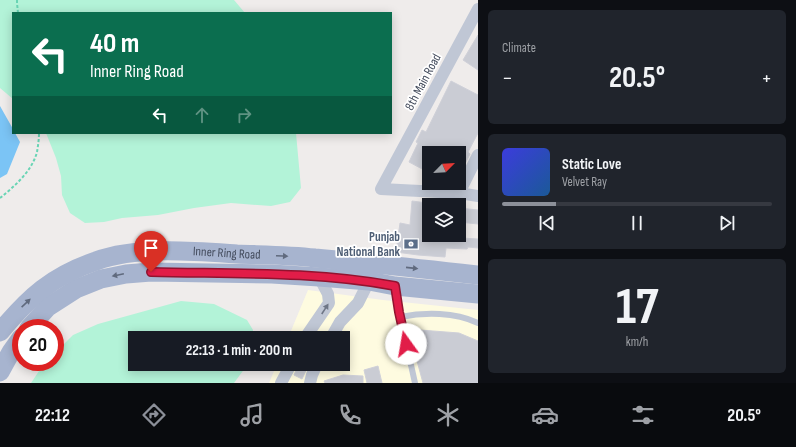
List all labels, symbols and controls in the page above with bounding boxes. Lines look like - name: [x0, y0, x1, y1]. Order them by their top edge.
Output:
- text: 40 m: [90, 27, 139, 60]
- icon: left: [24, 28, 76, 80]
- text: Climate: [502, 40, 536, 56]
- street label: 8th Main Road: [401, 51, 445, 113]
- text: 20.5°: [609, 60, 665, 96]
- text: Inner Ring Road: [90, 61, 184, 82]
- text: −: [502, 65, 513, 92]
- text: +: [761, 65, 772, 92]
- icon: left: [149, 104, 171, 126]
- icon: ahead: [191, 104, 213, 126]
- icon: right: [233, 104, 255, 126]
- north arrow: [422, 146, 466, 190]
- map controls: [422, 146, 466, 242]
- text: Static Love: [562, 155, 621, 174]
- text: Velvet Ray: [562, 174, 607, 190]
- button: layers: [422, 198, 466, 242]
- icon: previous: [536, 212, 558, 234]
- icon: pause: [626, 212, 648, 234]
- icon: next: [716, 212, 738, 234]
- place label: Punjab National Bank: [337, 229, 401, 260]
- pin: [134, 231, 168, 272]
- bank icon: Punjab National Bank: [403, 236, 419, 252]
- icon: arrive: [140, 237, 162, 259]
- street label: Inner Ring Road: [192, 243, 261, 263]
- one-way arrow: [276, 253, 289, 259]
- one-way arrow: [405, 265, 418, 271]
- one-way arrow: [112, 273, 125, 279]
- text: 17: [616, 276, 658, 339]
- one-way arrow: [21, 298, 31, 307]
- one-way arrow: [321, 303, 329, 314]
- speed limit sign: 20: [12, 319, 64, 371]
- position arrow: [385, 323, 427, 365]
- text: km/h: [626, 334, 648, 350]
- text: 22:13 · 1 min · 200 m: [186, 341, 292, 360]
- icon: directions: [140, 401, 168, 429]
- icon: music: [238, 401, 266, 429]
- icon: phone: [336, 401, 364, 429]
- icon: climate: [434, 401, 462, 429]
- icon: car: [531, 401, 559, 429]
- icon: filters: [629, 401, 657, 429]
- text: 22:12: [35, 405, 70, 426]
- text: 20.5°: [727, 405, 761, 426]

